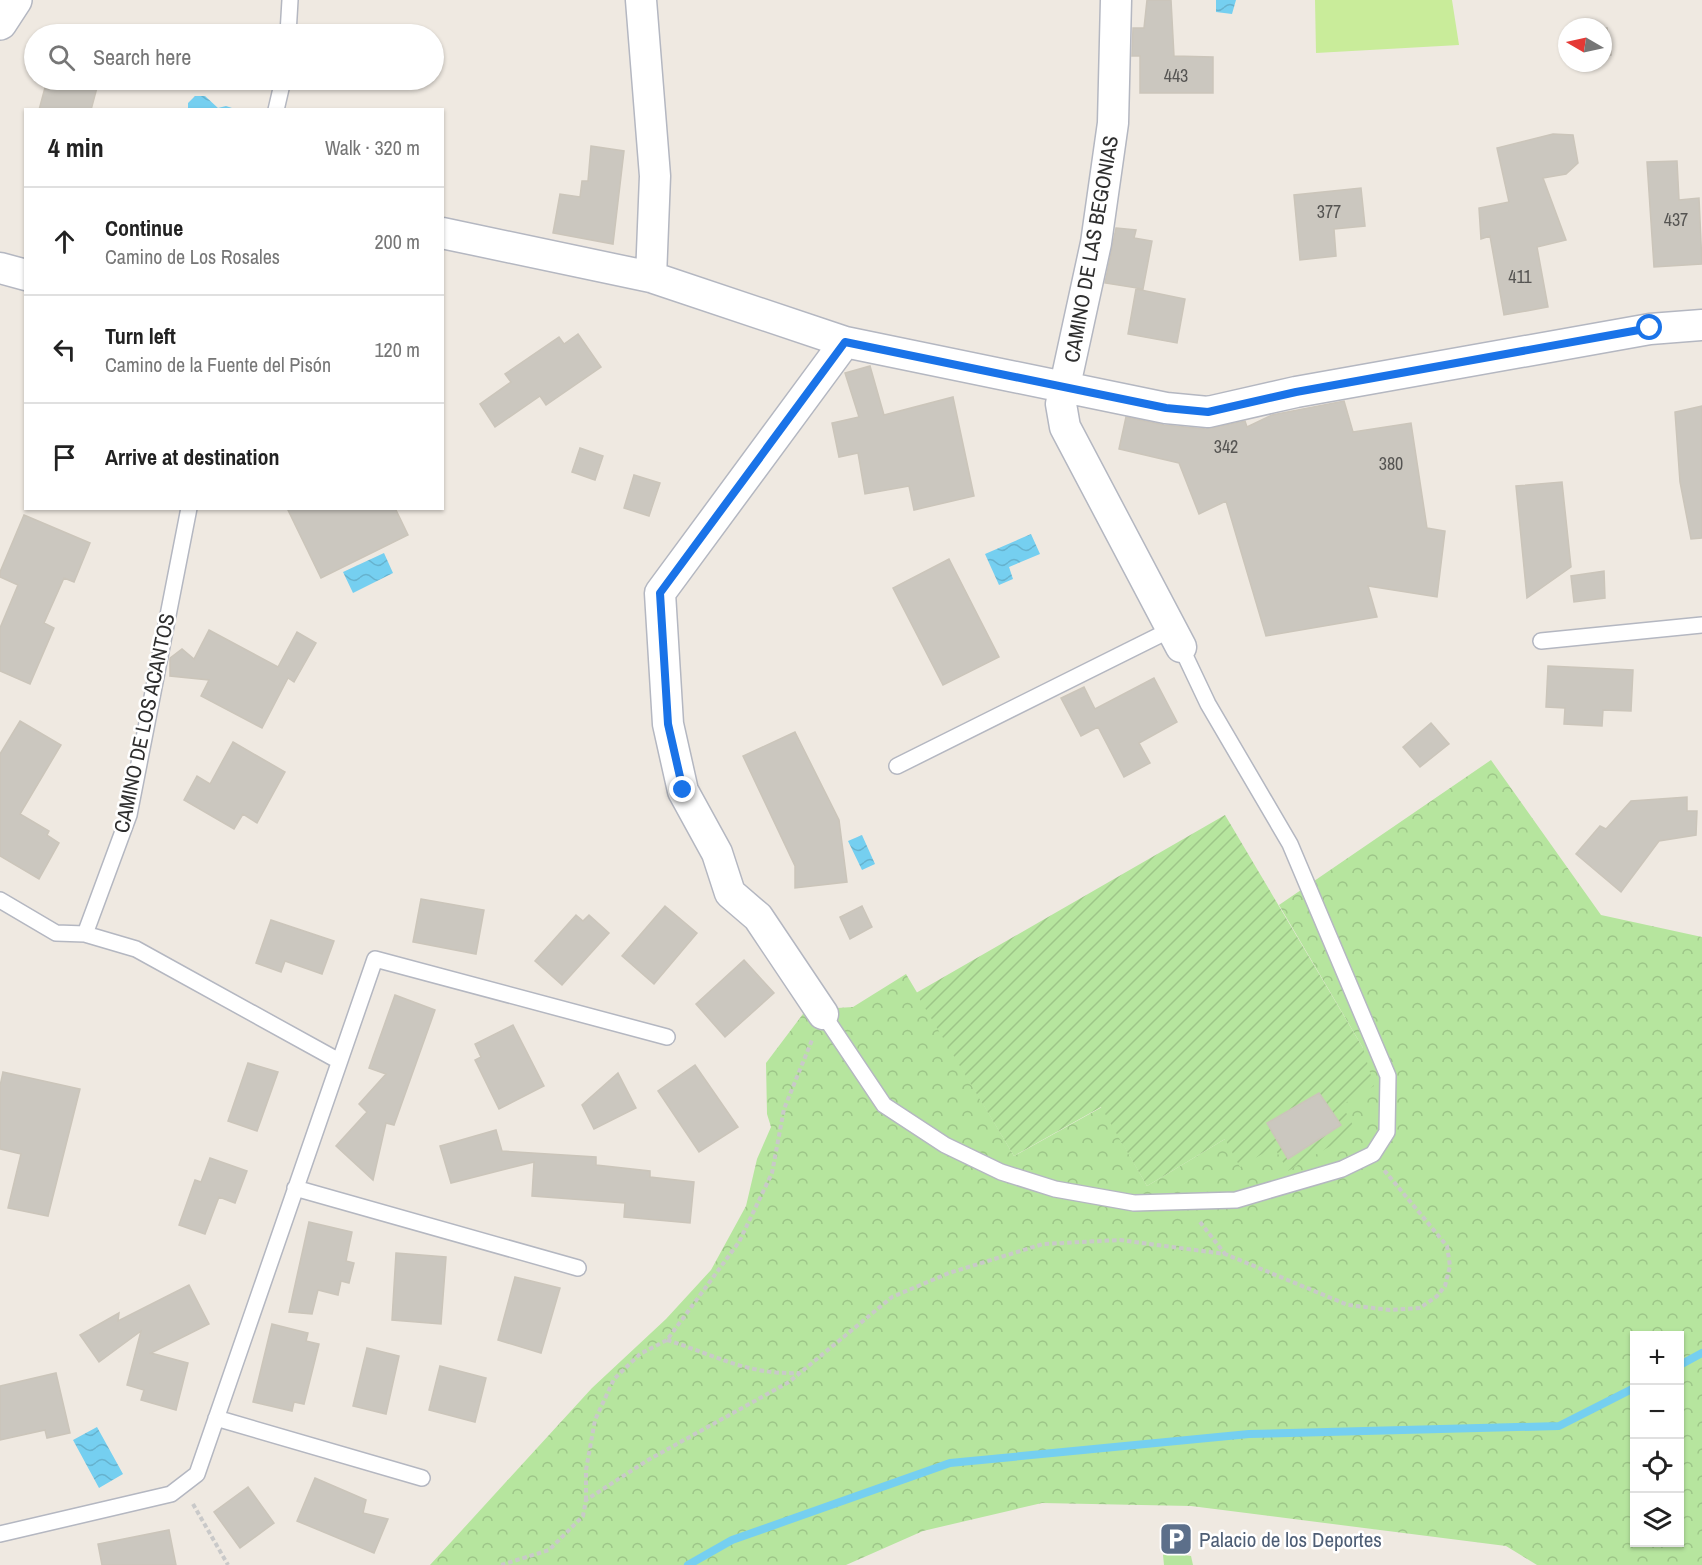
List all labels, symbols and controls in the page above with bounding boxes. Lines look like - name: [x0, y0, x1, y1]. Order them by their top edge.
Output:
- north arrow: [1558, 18, 1612, 72]
- search box: [24, 24, 444, 90]
- icon: search: [45, 41, 78, 74]
- text: Search here: [93, 42, 191, 72]
- house number: 443: [1164, 63, 1188, 88]
- text: 4 min: [48, 130, 104, 165]
- street label: CAMINO DE LAS BEGONIAS: [1057, 133, 1125, 365]
- text: Walk · 320 m: [325, 134, 420, 161]
- house number: 377: [1317, 199, 1341, 224]
- house number: 437: [1664, 207, 1688, 232]
- text: Continue: [105, 213, 183, 243]
- icon: ahead: [48, 225, 81, 258]
- text: 200 m: [374, 228, 420, 255]
- text: Camino de Los Rosales: [105, 243, 280, 270]
- house number: 411: [1508, 264, 1533, 289]
- route start: [1636, 314, 1662, 340]
- text: Turn left: [105, 321, 176, 351]
- icon: left: [48, 333, 81, 366]
- text: 120 m: [374, 336, 420, 363]
- text: Camino de la Fuente del Pisón: [105, 351, 331, 378]
- house number: 342: [1214, 434, 1238, 459]
- icon: arrive: [48, 441, 81, 474]
- text: Arrive at destination: [105, 442, 279, 472]
- house number: 380: [1379, 451, 1403, 476]
- street label: CAMINO DE LOS ACANTOS: [107, 611, 181, 835]
- route end: [669, 776, 695, 802]
- map controls: [1630, 1331, 1684, 1547]
- button: +: [1630, 1331, 1684, 1385]
- button: −: [1630, 1385, 1684, 1439]
- button: locate: [1630, 1439, 1684, 1493]
- button: layers: [1630, 1493, 1684, 1547]
- parking icon: Palacio de los Deportes: [1158, 1521, 1194, 1557]
- place label: Palacio de los Deportes: [1199, 1525, 1382, 1554]

